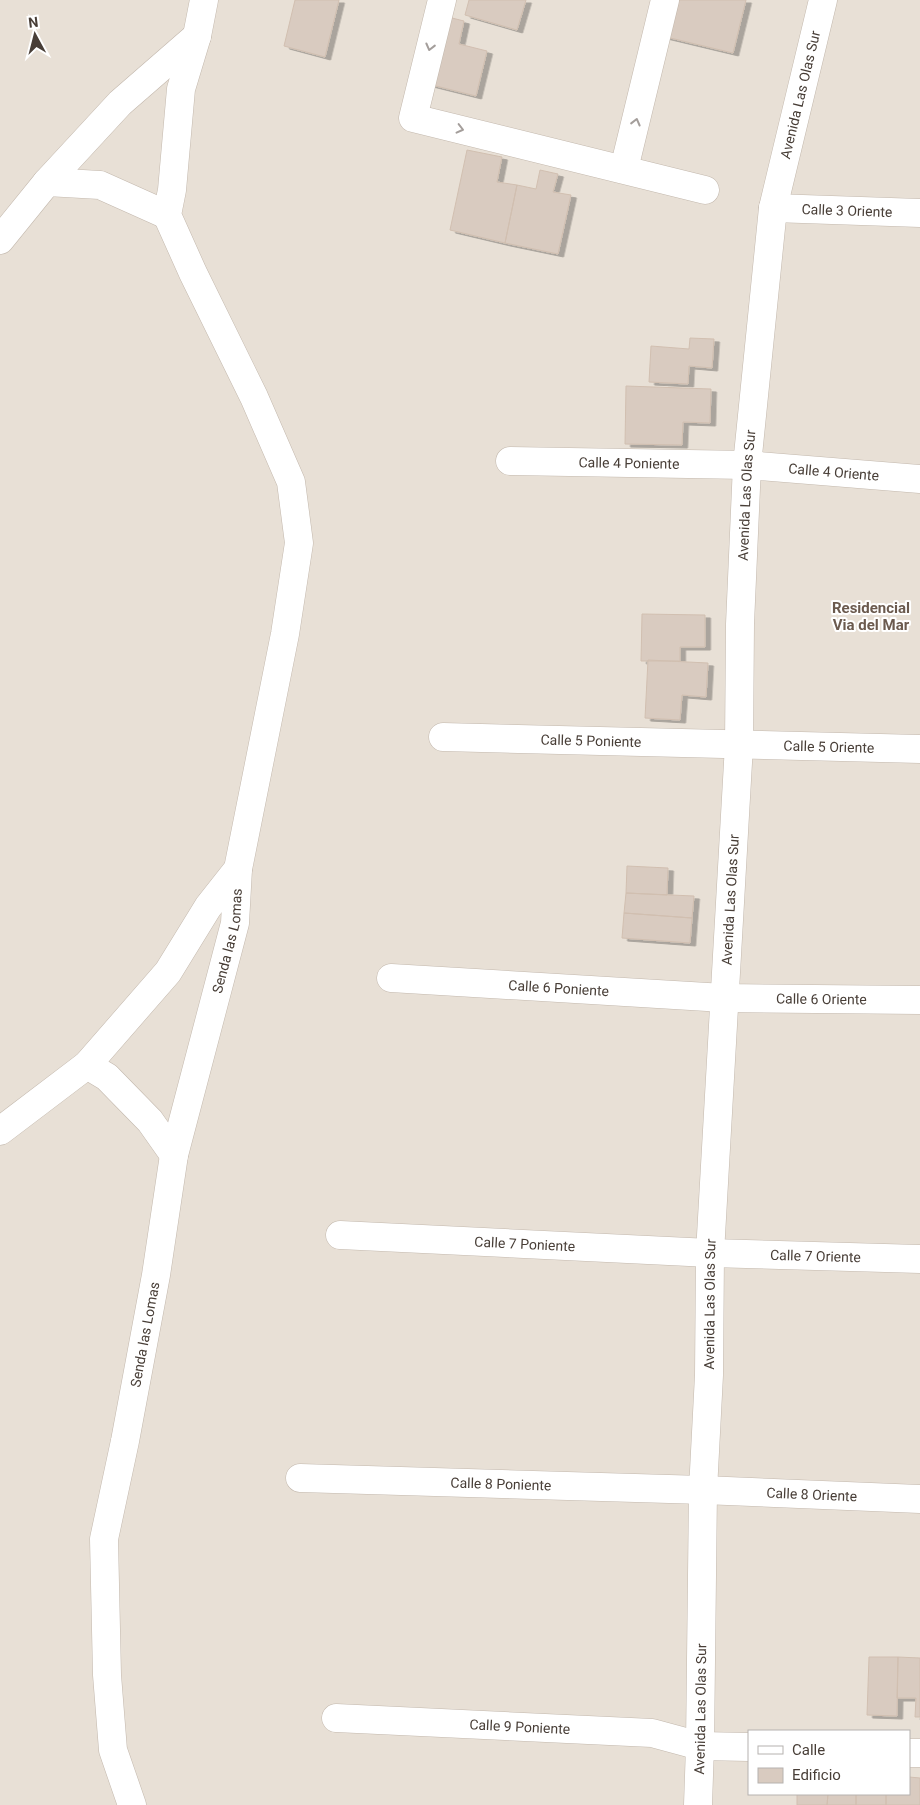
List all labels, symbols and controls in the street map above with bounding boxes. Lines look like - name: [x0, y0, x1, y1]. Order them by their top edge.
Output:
- north arrow: [10, 10, 60, 60]
- text: N: [28, 14, 39, 31]
- street label: Avenida Las Olas Sur: [777, 29, 823, 160]
- one-way arrow: [425, 43, 436, 52]
- one-way arrow: [630, 117, 641, 126]
- one-way arrow: [456, 123, 465, 134]
- street label: Calle 3 Oriente: [801, 201, 893, 220]
- street label: Avenida Las Olas Sur: [735, 429, 759, 561]
- street label: Calle 4 Poniente: [578, 454, 680, 472]
- street label: Calle 4 Oriente: [788, 460, 880, 484]
- district label: Residencial Via del Mar: [832, 599, 910, 634]
- street label: Calle 5 Poniente: [540, 731, 642, 750]
- street label: Calle 5 Oriente: [783, 738, 874, 756]
- street label: Avenida Las Olas Sur: [718, 834, 742, 966]
- street label: Senda las Lomas: [209, 888, 245, 995]
- street label: Calle 6 Poniente: [508, 977, 610, 999]
- street label: Calle 6 Oriente: [776, 991, 867, 1007]
- street label: Calle 7 Poniente: [474, 1234, 576, 1254]
- street label: Avenida Las Olas Sur: [701, 1238, 719, 1370]
- street label: Calle 7 Oriente: [770, 1247, 861, 1265]
- street label: Senda las Lomas: [127, 1281, 163, 1389]
- street label: Calle 8 Poniente: [450, 1474, 552, 1493]
- street label: Calle 8 Oriente: [766, 1485, 857, 1504]
- street label: Avenida Las Olas Sur: [691, 1643, 709, 1775]
- street label: Calle 9 Poniente: [469, 1716, 571, 1737]
- legend: [748, 1730, 910, 1795]
- text: Calle: [792, 1741, 825, 1759]
- text: Edificio: [792, 1766, 841, 1784]

